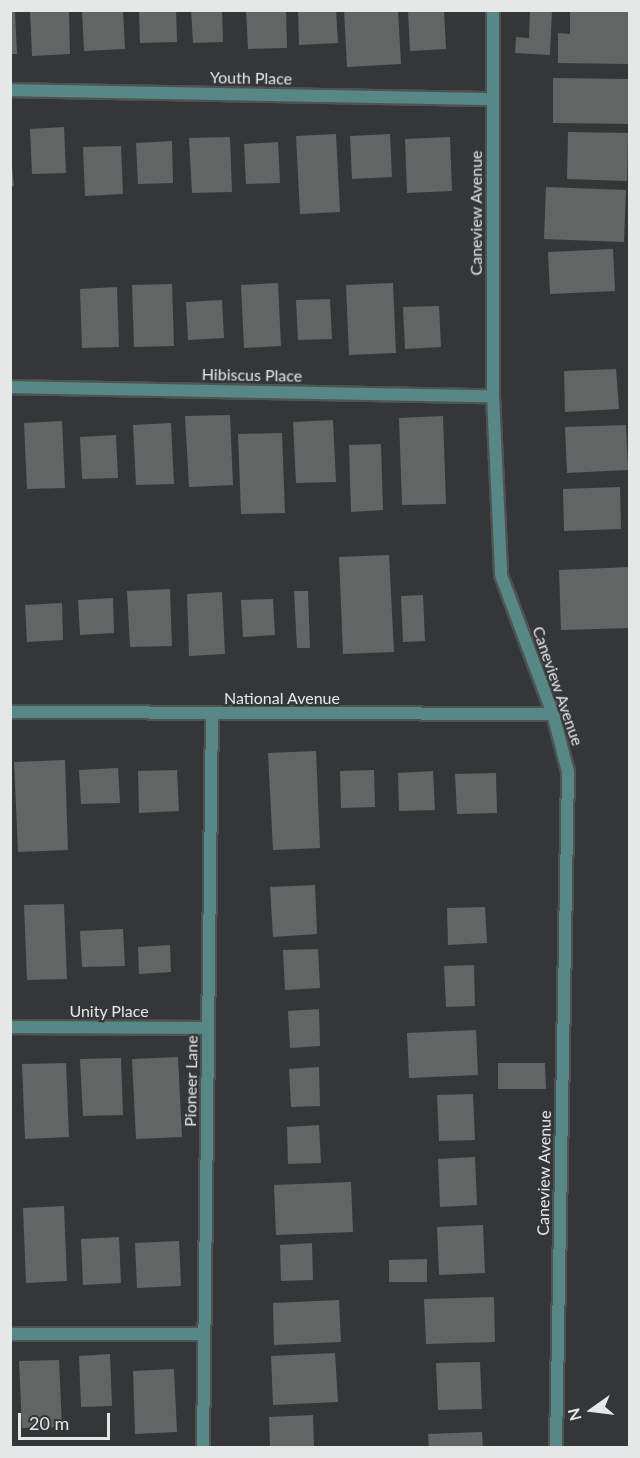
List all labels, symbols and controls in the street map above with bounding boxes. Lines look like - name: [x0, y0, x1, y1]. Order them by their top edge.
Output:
- street label: Youth Place: [210, 68, 292, 88]
- street label: Caneview Avenue: [466, 150, 486, 276]
- street label: Hibiscus Place: [202, 365, 302, 385]
- street label: Caneview Avenue: [528, 623, 588, 749]
- street label: National Avenue: [224, 688, 340, 708]
- street label: Unity Place: [69, 1001, 149, 1021]
- street label: Pioneer Lane: [181, 1035, 201, 1127]
- street label: Caneview Avenue: [533, 1110, 555, 1236]
- north arrow: [562, 1380, 622, 1440]
- scale bar: [21, 1401, 112, 1439]
- text: N: [563, 1406, 585, 1423]
- text: 20 m: [29, 1412, 69, 1434]

